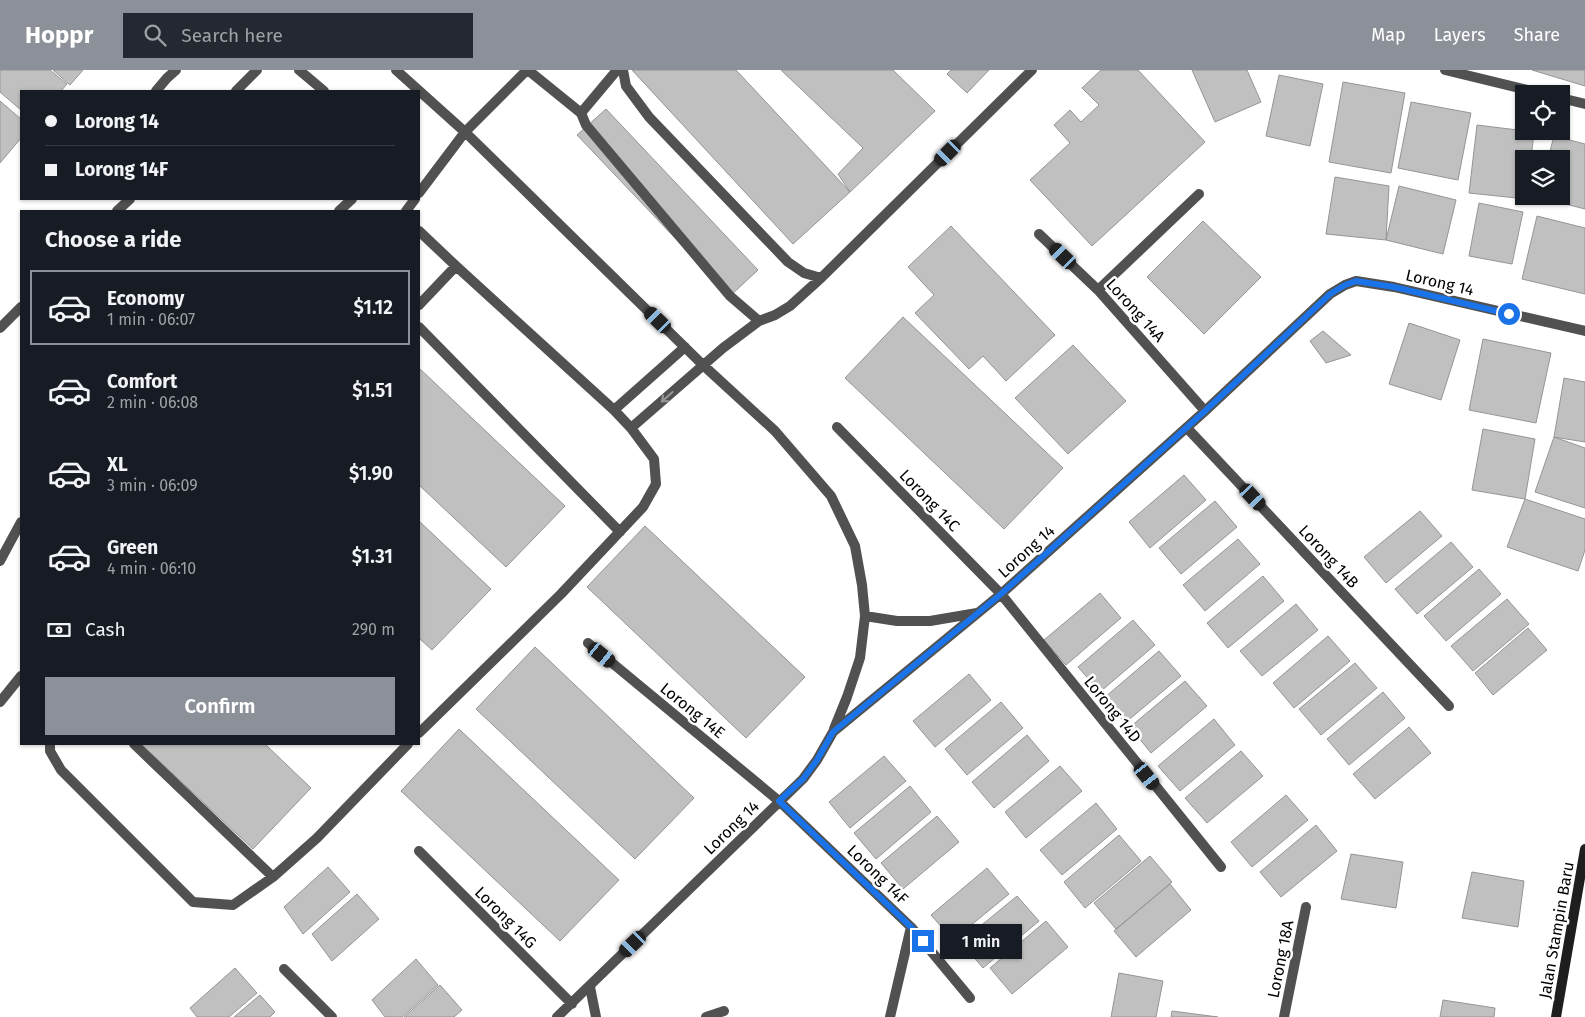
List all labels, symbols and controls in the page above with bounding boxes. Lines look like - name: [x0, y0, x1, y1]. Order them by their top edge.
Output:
- search box: [123, 13, 473, 58]
- text: Hoppr: [25, 21, 93, 49]
- icon: search: [141, 21, 169, 49]
- text: Search here: [181, 24, 283, 47]
- text: Map: [1371, 24, 1406, 46]
- text: Layers: [1434, 24, 1486, 46]
- text: Share: [1514, 24, 1560, 46]
- map controls: [1515, 85, 1570, 205]
- button: locate: [1515, 85, 1570, 140]
- text: Lorong 14: [75, 110, 159, 133]
- car: [932, 137, 963, 169]
- button: layers: [1515, 150, 1570, 205]
- text: Lorong 14F: [75, 158, 168, 181]
- text: Choose a ride: [45, 226, 181, 253]
- car: [1047, 240, 1079, 272]
- street label: Lorong 14: [1404, 265, 1476, 300]
- street label: Lorong 14A: [1102, 275, 1170, 346]
- icon: car: [47, 285, 92, 330]
- text: Economy: [107, 287, 184, 310]
- text: $1.12: [354, 296, 393, 319]
- route start: [1498, 303, 1520, 325]
- car: [641, 304, 674, 336]
- text: 1 min · 06:07: [107, 310, 195, 329]
- icon: car: [47, 368, 92, 413]
- text: Comfort: [107, 370, 177, 393]
- text: $1.51: [352, 379, 393, 402]
- one-way arrow: [661, 391, 674, 403]
- text: 2 min · 06:08: [107, 393, 198, 412]
- icon: car: [47, 451, 92, 496]
- text: XL: [107, 453, 128, 476]
- text: $1.90: [349, 462, 393, 485]
- street label: Lorong 14C: [896, 466, 964, 535]
- text: 3 min · 06:09: [107, 476, 198, 495]
- car: [1237, 481, 1268, 513]
- street label: Lorong 14: [994, 521, 1059, 582]
- street label: Lorong 14B: [1295, 521, 1363, 592]
- icon: car: [47, 534, 92, 579]
- text: Green: [107, 536, 158, 559]
- text: $1.31: [352, 545, 393, 568]
- text: 4 min · 06:10: [107, 559, 196, 578]
- icon: cash: [45, 616, 73, 644]
- text: Cash: [85, 618, 126, 641]
- text: 290 m: [352, 620, 395, 639]
- car: [585, 640, 618, 670]
- street label: Lorong 14D: [1080, 672, 1145, 746]
- button: Confirm: [45, 677, 395, 735]
- street label: Lorong 14E: [656, 678, 729, 742]
- car: [1131, 760, 1162, 792]
- street label: Lorong 14: [700, 796, 763, 858]
- street label: Lorong 14F: [843, 841, 912, 908]
- street label: Jalan Stampin Baru: [1535, 860, 1578, 1000]
- street label: Lorong 14G: [471, 883, 540, 952]
- street label: Lorong 18A: [1264, 918, 1297, 1000]
- callout: 1 min: [940, 924, 1023, 958]
- car: [616, 928, 649, 960]
- route end: [912, 930, 934, 952]
- text: 1 min: [962, 932, 1000, 951]

